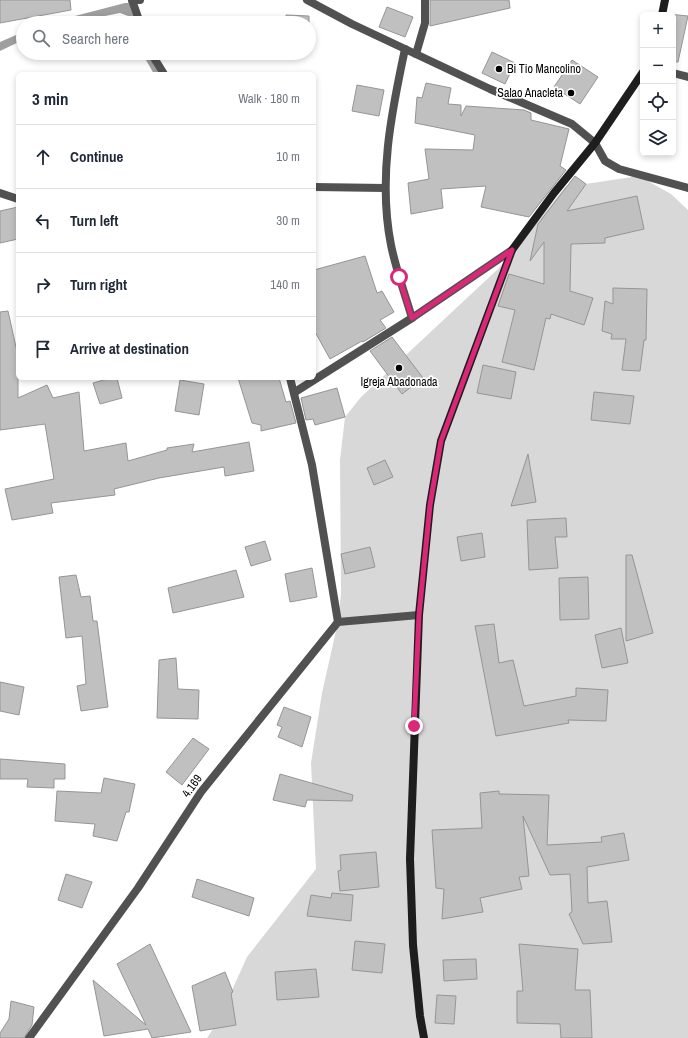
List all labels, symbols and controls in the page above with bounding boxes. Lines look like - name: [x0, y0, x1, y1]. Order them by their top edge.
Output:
- map controls: [640, 12, 676, 156]
- button: +: [640, 12, 676, 48]
- search box: [16, 16, 316, 60]
- icon: search: [30, 27, 52, 49]
- text: Search here: [62, 28, 129, 49]
- button: −: [640, 48, 676, 84]
- place label: Bi Tio Mancolino: [507, 61, 581, 77]
- marker: Bi Tio Mancolino: [494, 64, 504, 74]
- button: locate: [640, 84, 676, 120]
- place label: Salao Anacleta: [497, 85, 564, 101]
- text: 3 min: [32, 87, 68, 110]
- marker: Salao Anacleta: [566, 88, 576, 98]
- text: Walk · 180 m: [238, 90, 300, 107]
- button: layers: [640, 120, 676, 156]
- icon: ahead: [32, 146, 54, 168]
- text: Continue: [70, 146, 123, 167]
- text: 10 m: [276, 148, 300, 165]
- icon: left: [32, 210, 54, 232]
- text: Turn left: [70, 210, 118, 231]
- text: 30 m: [276, 212, 300, 229]
- route start: [390, 268, 408, 286]
- icon: right: [32, 274, 54, 296]
- text: Turn right: [70, 274, 127, 295]
- text: 140 m: [270, 276, 300, 293]
- icon: arrive: [32, 338, 54, 360]
- text: Arrive at destination: [70, 338, 189, 359]
- marker: Igreja Abadonada: [394, 363, 404, 373]
- place label: Igreja Abadonada: [360, 374, 438, 390]
- route end: [405, 717, 423, 735]
- street label: 4.169: [178, 771, 206, 801]

